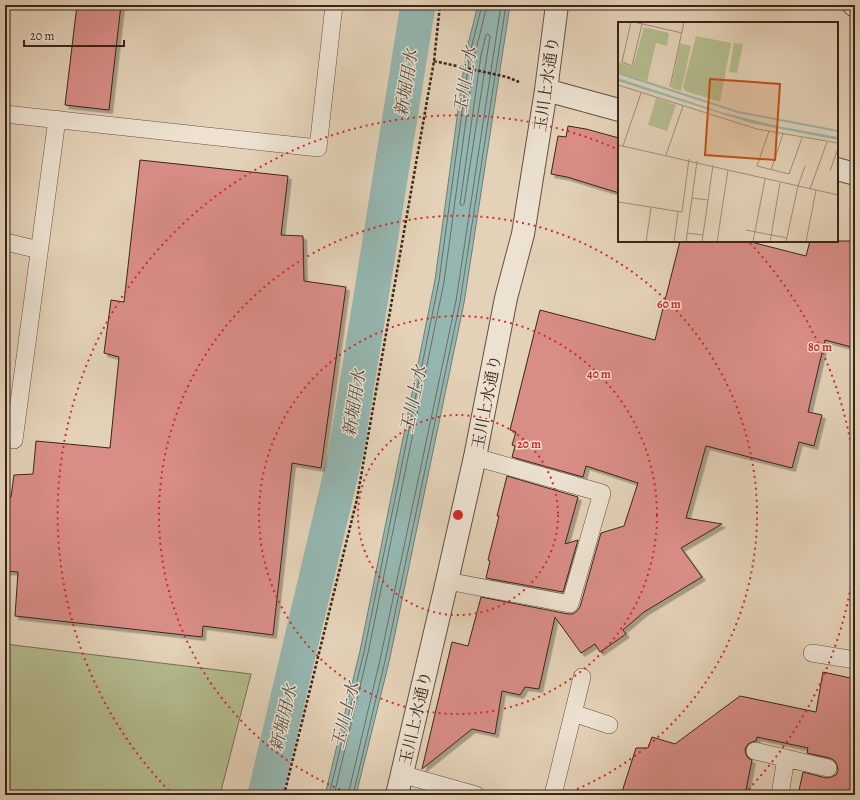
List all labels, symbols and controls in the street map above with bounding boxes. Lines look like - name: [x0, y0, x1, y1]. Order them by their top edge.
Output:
- scale bar: [24, 22, 124, 48]
- inset map: [618, 22, 838, 242]
- text: 20 m: [30, 28, 54, 44]
- street label: 玉川上水通り: [529, 35, 565, 133]
- water label: 玉川上水: [449, 43, 482, 115]
- water label: 新堀用水: [390, 46, 423, 118]
- text: 60 m: [657, 296, 681, 312]
- text: 80 m: [808, 339, 832, 355]
- street label: 玉川上水通り: [467, 353, 507, 451]
- water label: 玉川上水: [395, 361, 432, 435]
- water label: 新堀用水: [338, 366, 371, 438]
- text: 40 m: [587, 366, 611, 382]
- text: 20 m: [517, 436, 541, 452]
- centre of rings: [451, 508, 465, 522]
- street label: 玉川上水通り: [394, 669, 437, 767]
- water label: 玉川上水: [326, 677, 365, 751]
- water label: 新堀用水: [265, 680, 303, 754]

